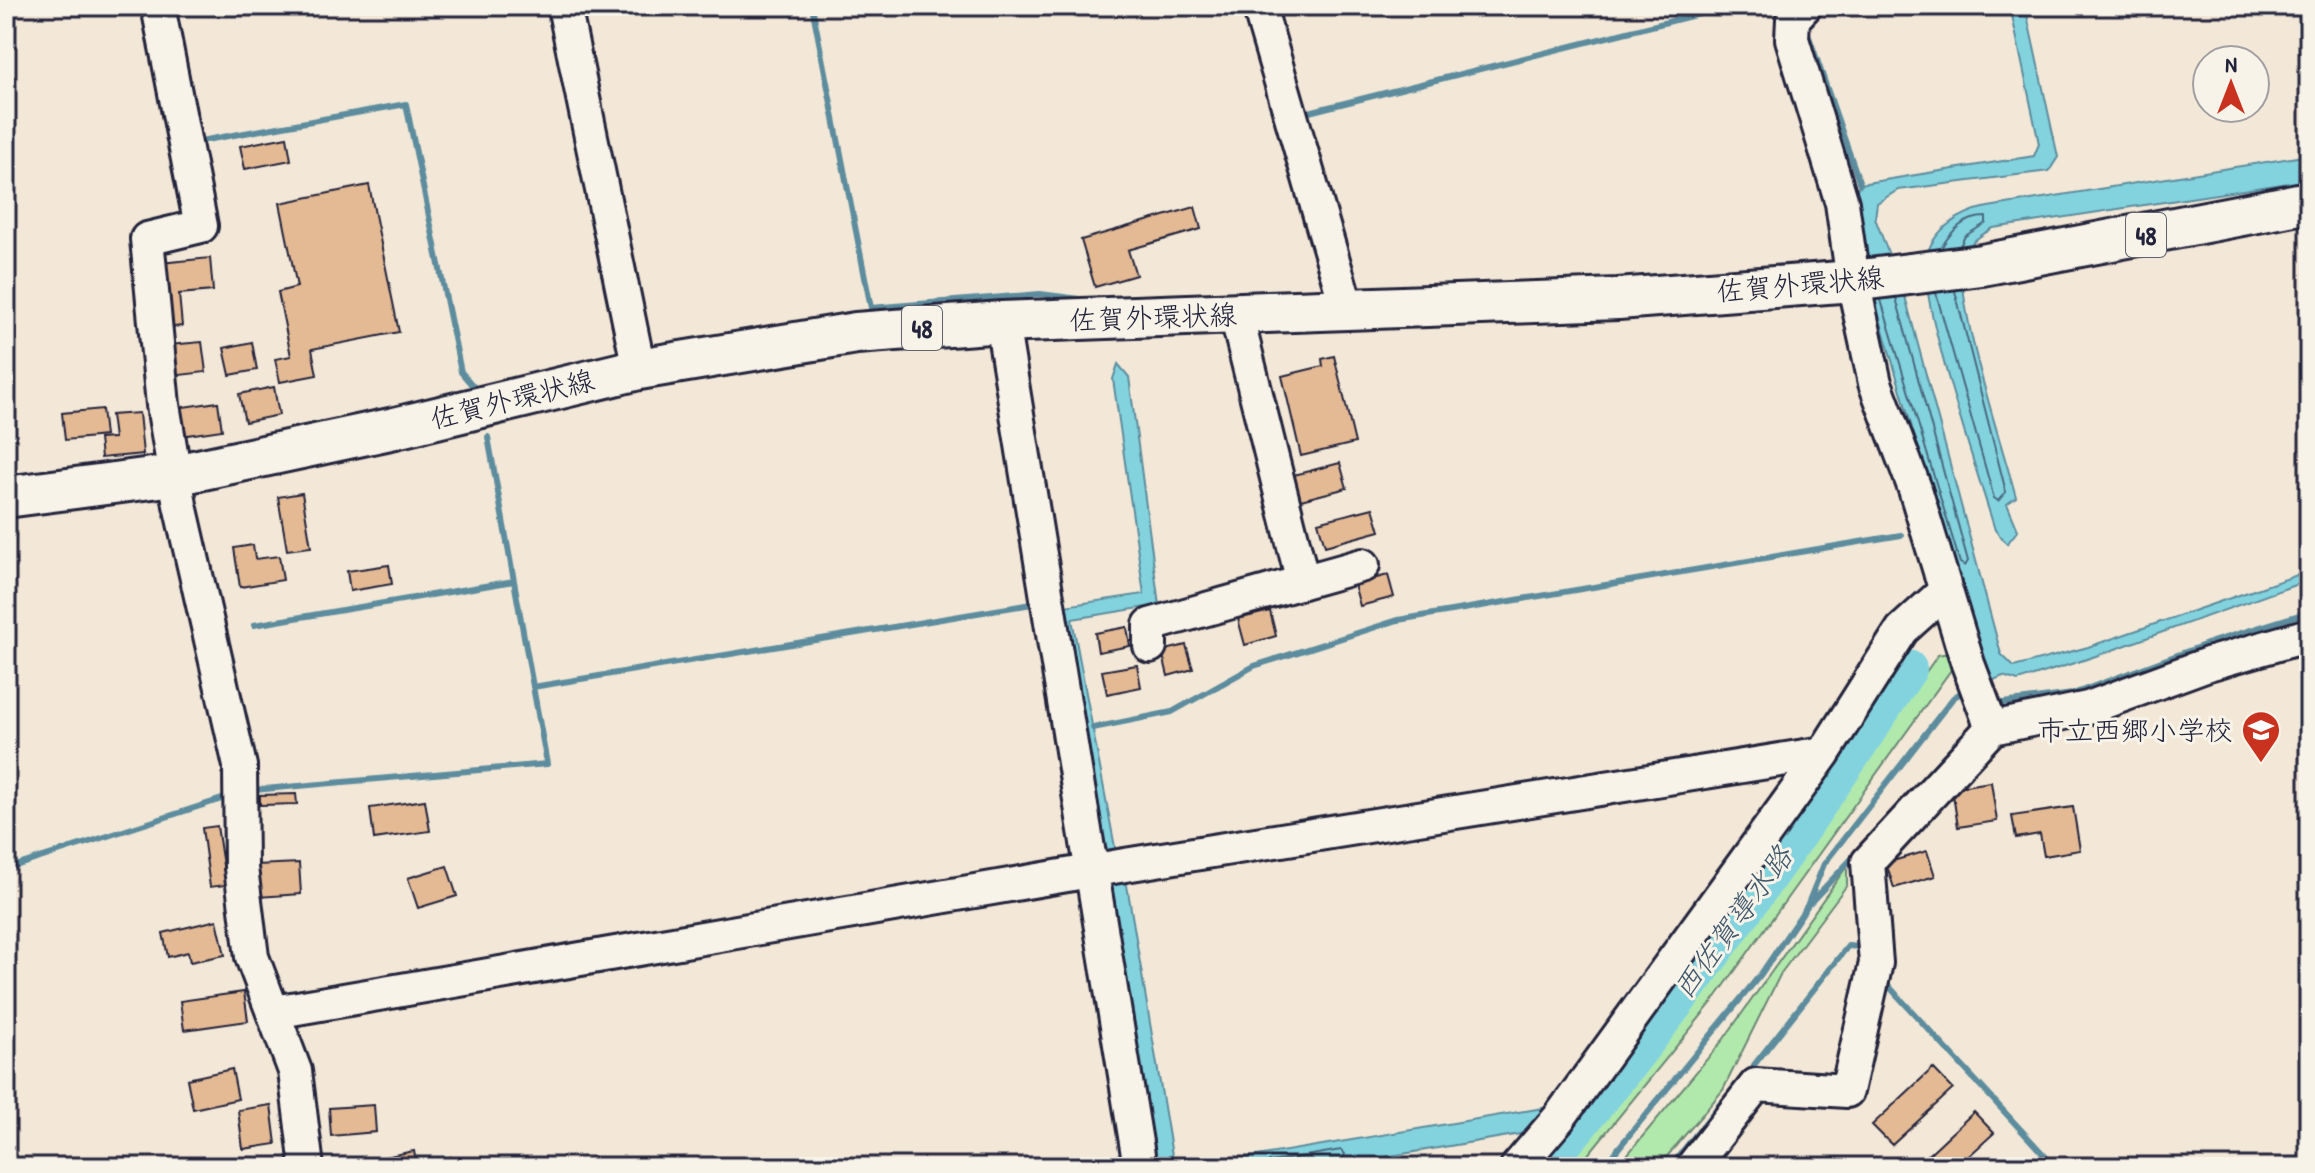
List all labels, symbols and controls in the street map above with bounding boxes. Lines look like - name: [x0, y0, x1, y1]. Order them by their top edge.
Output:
- north arrow: [2191, 44, 2271, 124]
- text: N: [2225, 49, 2237, 79]
- road number: 48: [2126, 213, 2166, 257]
- street label: 佐賀外環状線: [1715, 258, 1885, 310]
- street label: 佐賀外環状線: [1068, 295, 1238, 339]
- road number: 48: [902, 306, 942, 350]
- street label: 佐賀外環状線: [426, 360, 598, 438]
- school or university icon: 市立西郷小学校: [2240, 709, 2282, 764]
- place label: 市立西郷小学校: [2037, 711, 2233, 749]
- water label: 西佐賀導水路: [1663, 836, 1802, 1007]

